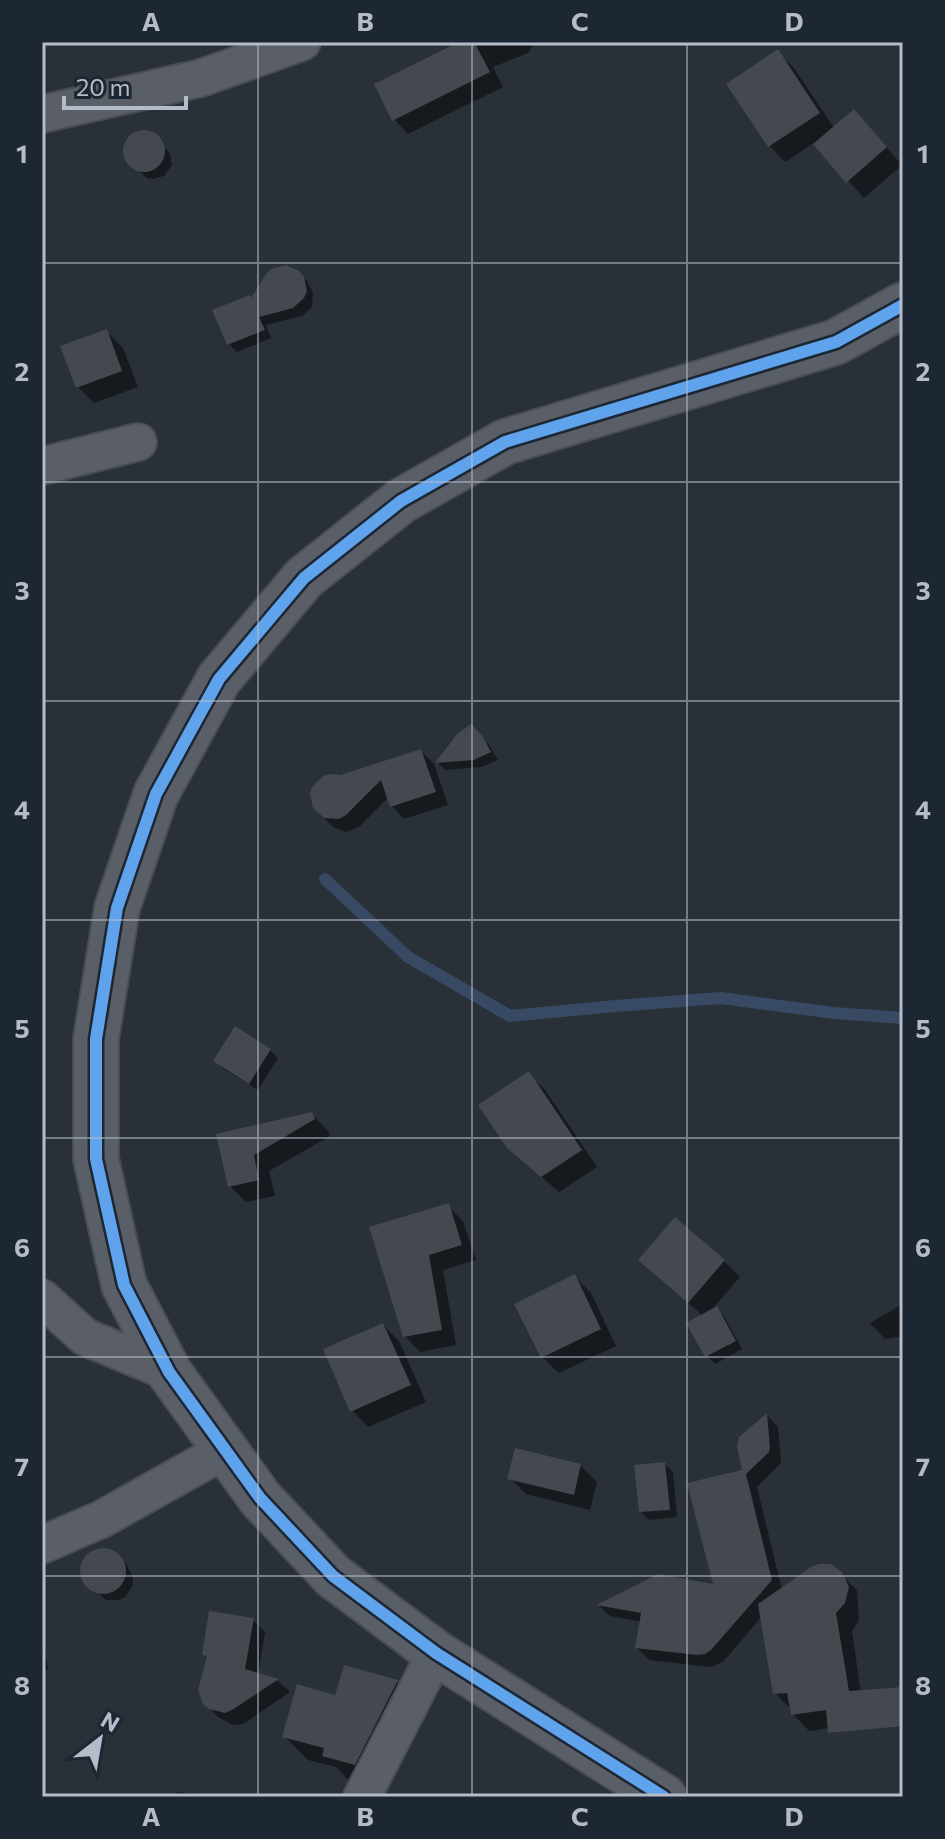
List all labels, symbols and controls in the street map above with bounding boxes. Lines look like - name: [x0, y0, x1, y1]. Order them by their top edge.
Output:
- text: A: [142, 5, 161, 36]
- text: B: [356, 5, 374, 36]
- text: C: [571, 5, 589, 36]
- text: D: [784, 5, 804, 36]
- scale bar: [64, 60, 186, 110]
- text: 20 m: [76, 72, 130, 101]
- text: 1: [16, 137, 28, 168]
- text: 1: [917, 137, 929, 168]
- text: 2: [15, 355, 29, 386]
- text: 2: [916, 355, 930, 386]
- text: 3: [14, 574, 30, 605]
- text: 3: [915, 574, 931, 605]
- text: 4: [14, 793, 30, 824]
- text: 4: [915, 793, 931, 824]
- text: 5: [14, 1012, 30, 1043]
- text: 5: [915, 1012, 931, 1043]
- text: 6: [14, 1231, 30, 1262]
- text: 6: [915, 1231, 931, 1262]
- text: 7: [15, 1450, 29, 1481]
- text: 7: [916, 1450, 930, 1481]
- text: 8: [14, 1669, 30, 1700]
- text: 8: [915, 1669, 931, 1700]
- north arrow: [60, 1699, 140, 1779]
- text: N: [97, 1706, 125, 1737]
- text: A: [142, 1800, 161, 1831]
- text: B: [356, 1800, 374, 1831]
- text: C: [571, 1800, 589, 1831]
- text: D: [784, 1800, 804, 1831]

